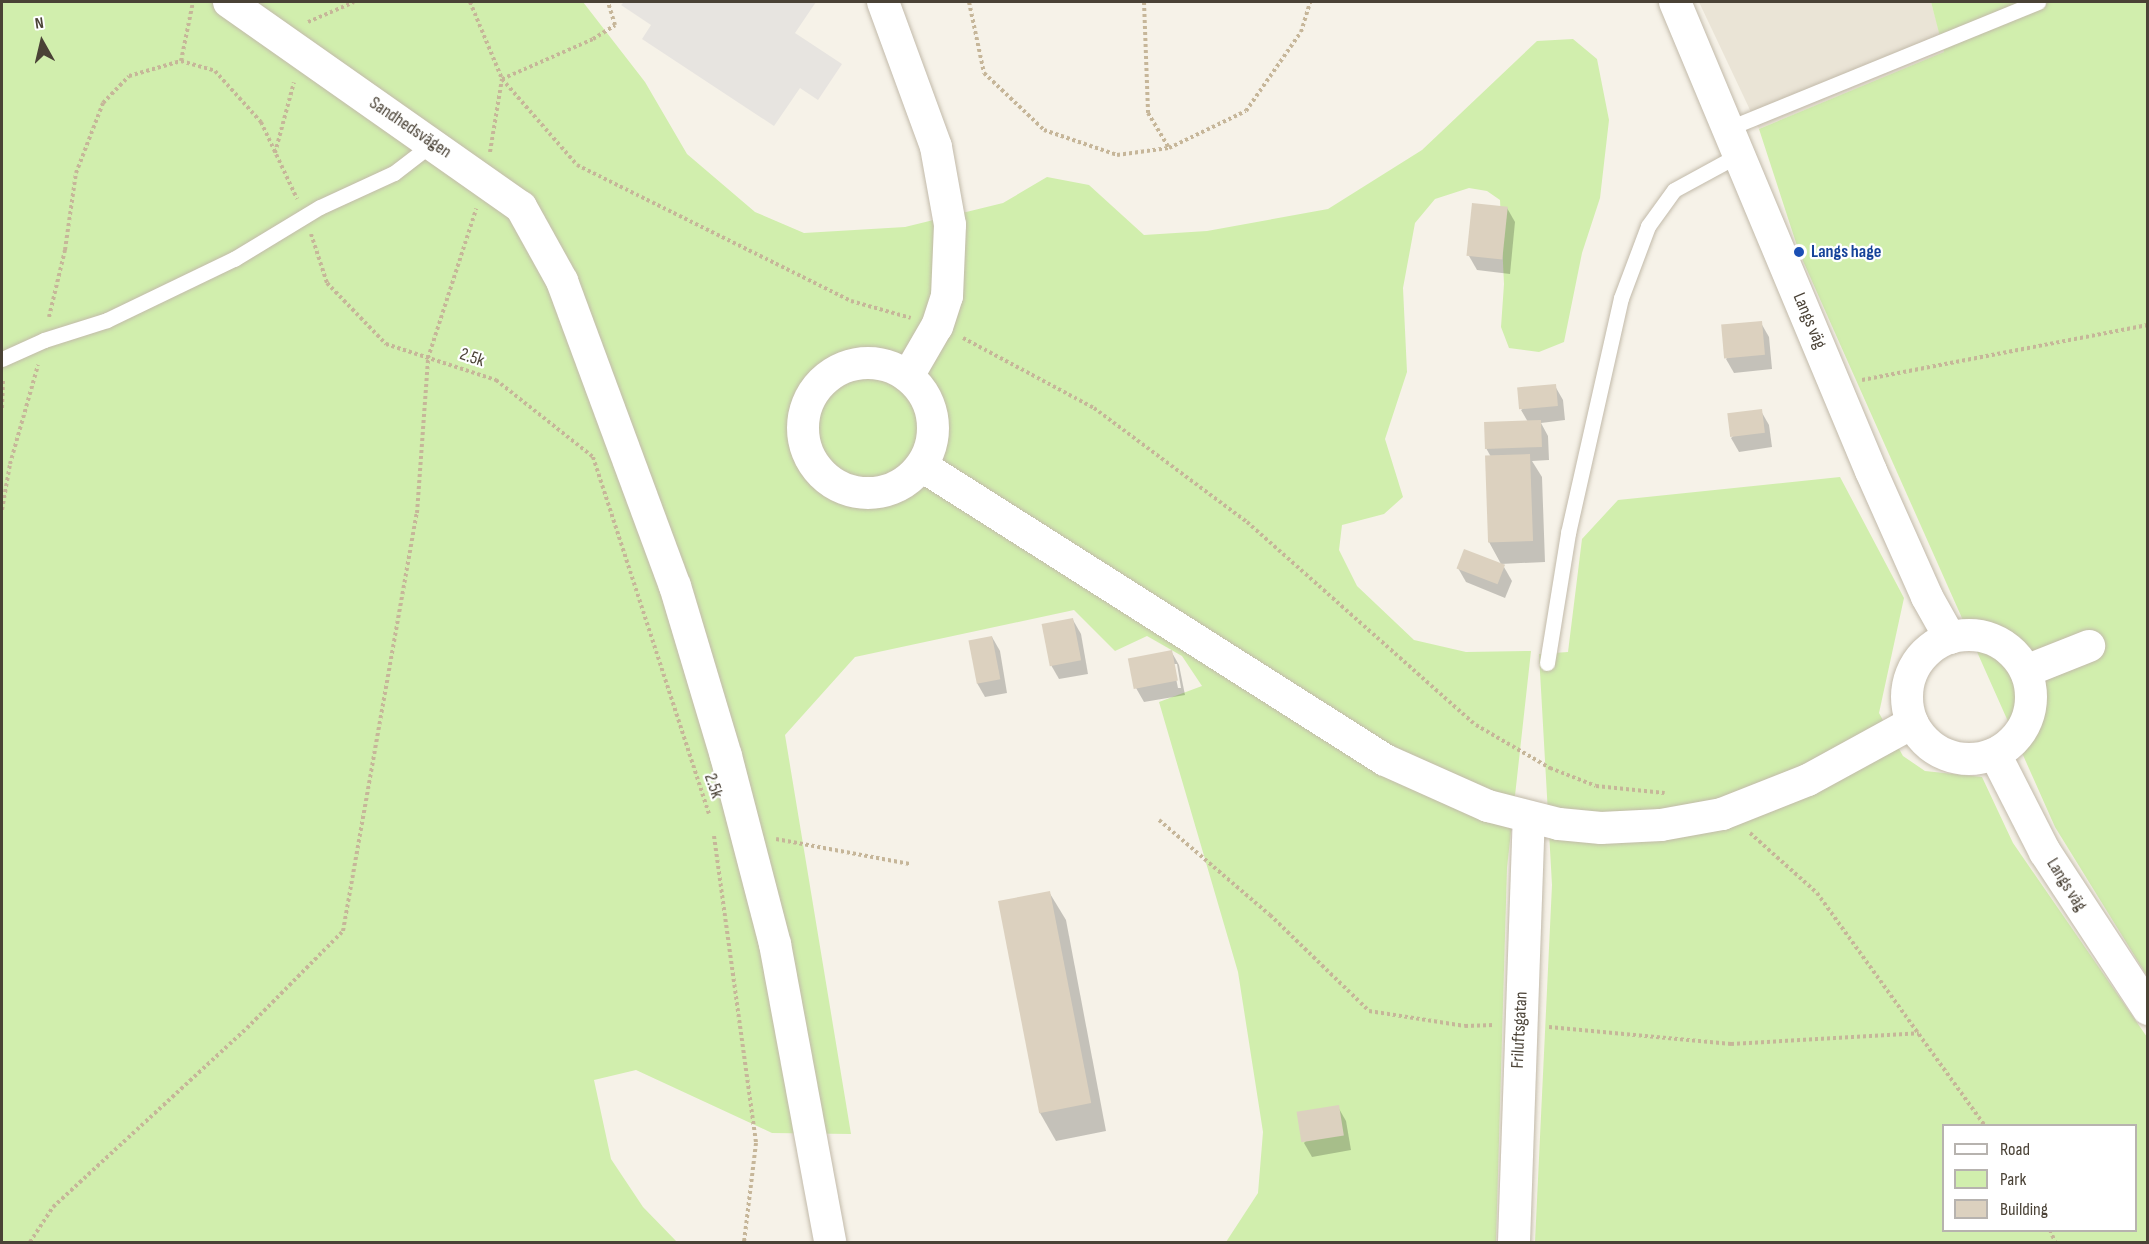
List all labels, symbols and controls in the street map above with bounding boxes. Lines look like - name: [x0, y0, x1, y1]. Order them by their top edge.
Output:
- north arrow: [12, 12, 72, 72]
- text: N: [34, 14, 45, 34]
- street label: Sandhedsvägen: [365, 93, 455, 163]
- place label: Langs hage: [1811, 241, 1881, 263]
- marker: Langs hage: [1792, 245, 1806, 259]
- street label: Langs väg: [1788, 290, 1830, 352]
- street label: 2.5k: [457, 344, 487, 372]
- street label: 2.5k: [699, 771, 727, 801]
- street label: Langs väg: [2041, 854, 2091, 916]
- street label: Friluftsgatan: [1507, 991, 1533, 1069]
- legend: [1942, 1124, 2137, 1232]
- text: Road: [2000, 1139, 2030, 1160]
- text: Park: [2000, 1169, 2026, 1190]
- text: Building: [2000, 1199, 2048, 1220]

